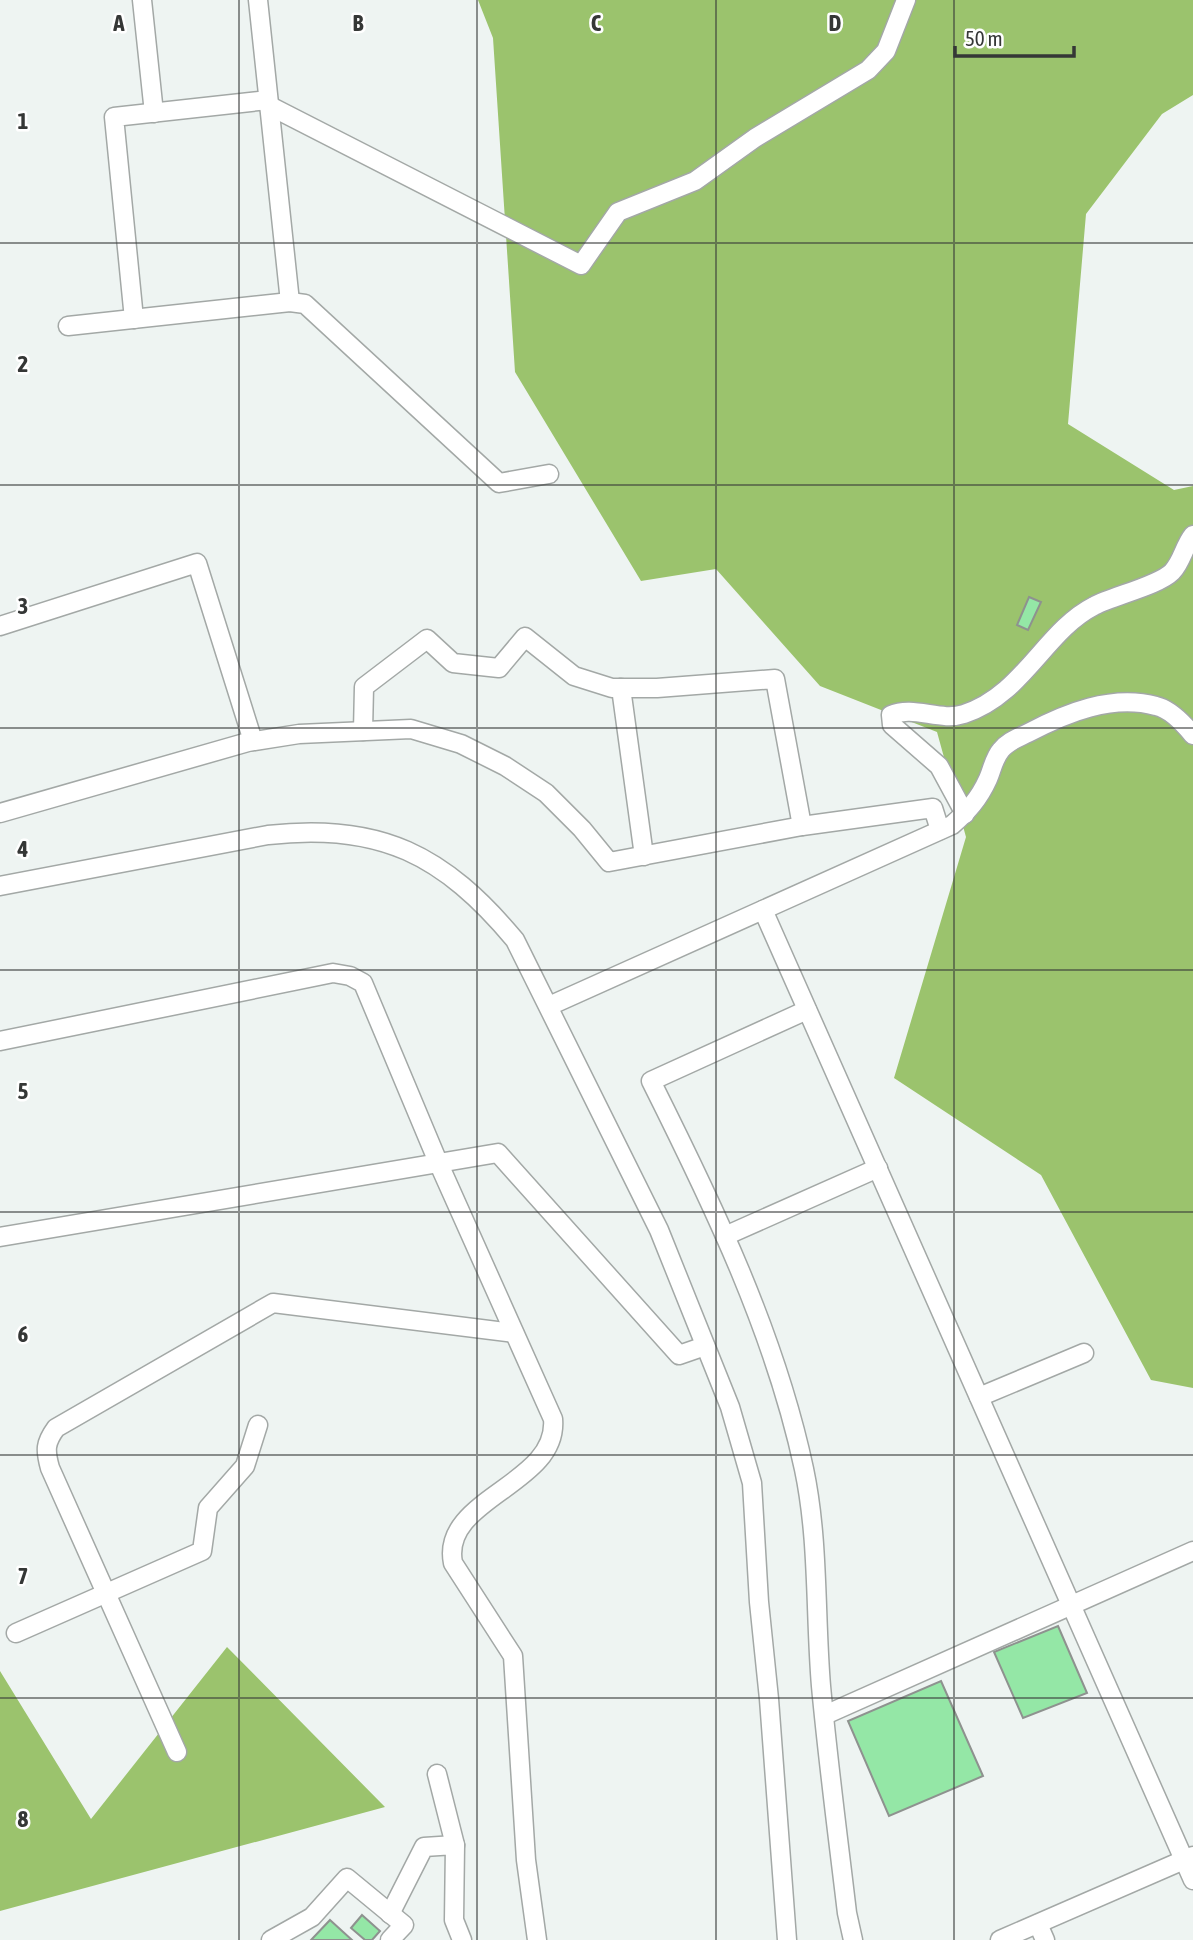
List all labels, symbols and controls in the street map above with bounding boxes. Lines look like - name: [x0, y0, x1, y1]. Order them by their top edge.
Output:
- text: A: [112, 10, 125, 36]
- text: B: [353, 10, 364, 36]
- text: C: [591, 10, 602, 36]
- text: D: [829, 10, 842, 36]
- scale bar: [955, 14, 1074, 58]
- text: 50 m: [965, 26, 1003, 50]
- text: 1: [18, 108, 29, 134]
- text: 2: [18, 351, 28, 377]
- text: 3: [18, 593, 28, 619]
- text: 4: [17, 836, 29, 862]
- text: 5: [18, 1078, 29, 1104]
- text: 6: [18, 1321, 29, 1347]
- text: 7: [18, 1563, 28, 1589]
- text: 8: [18, 1806, 29, 1832]

